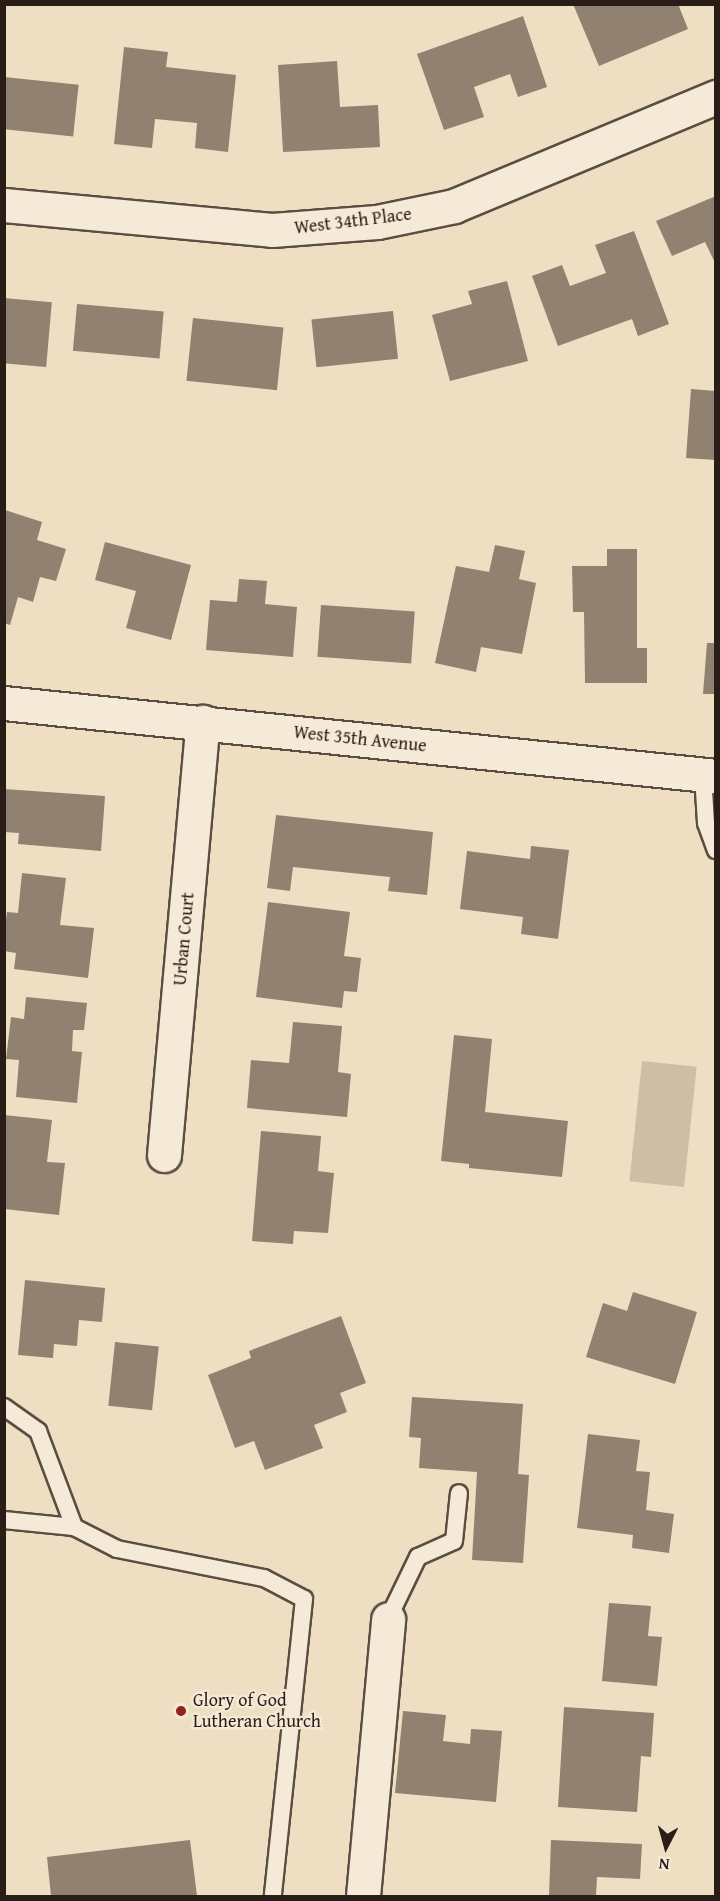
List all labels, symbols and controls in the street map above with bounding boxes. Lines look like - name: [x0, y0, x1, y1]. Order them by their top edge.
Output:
- street label: West 34th Place: [293, 203, 413, 239]
- street label: West 35th Avenue: [292, 721, 428, 757]
- street label: Urban Court: [169, 891, 199, 987]
- place label: Glory of God Lutheran Church: [193, 1690, 321, 1732]
- marker: Glory of God Lutheran Church: [174, 1704, 188, 1718]
- north arrow: [636, 1817, 696, 1877]
- text: N: [658, 1852, 671, 1877]

